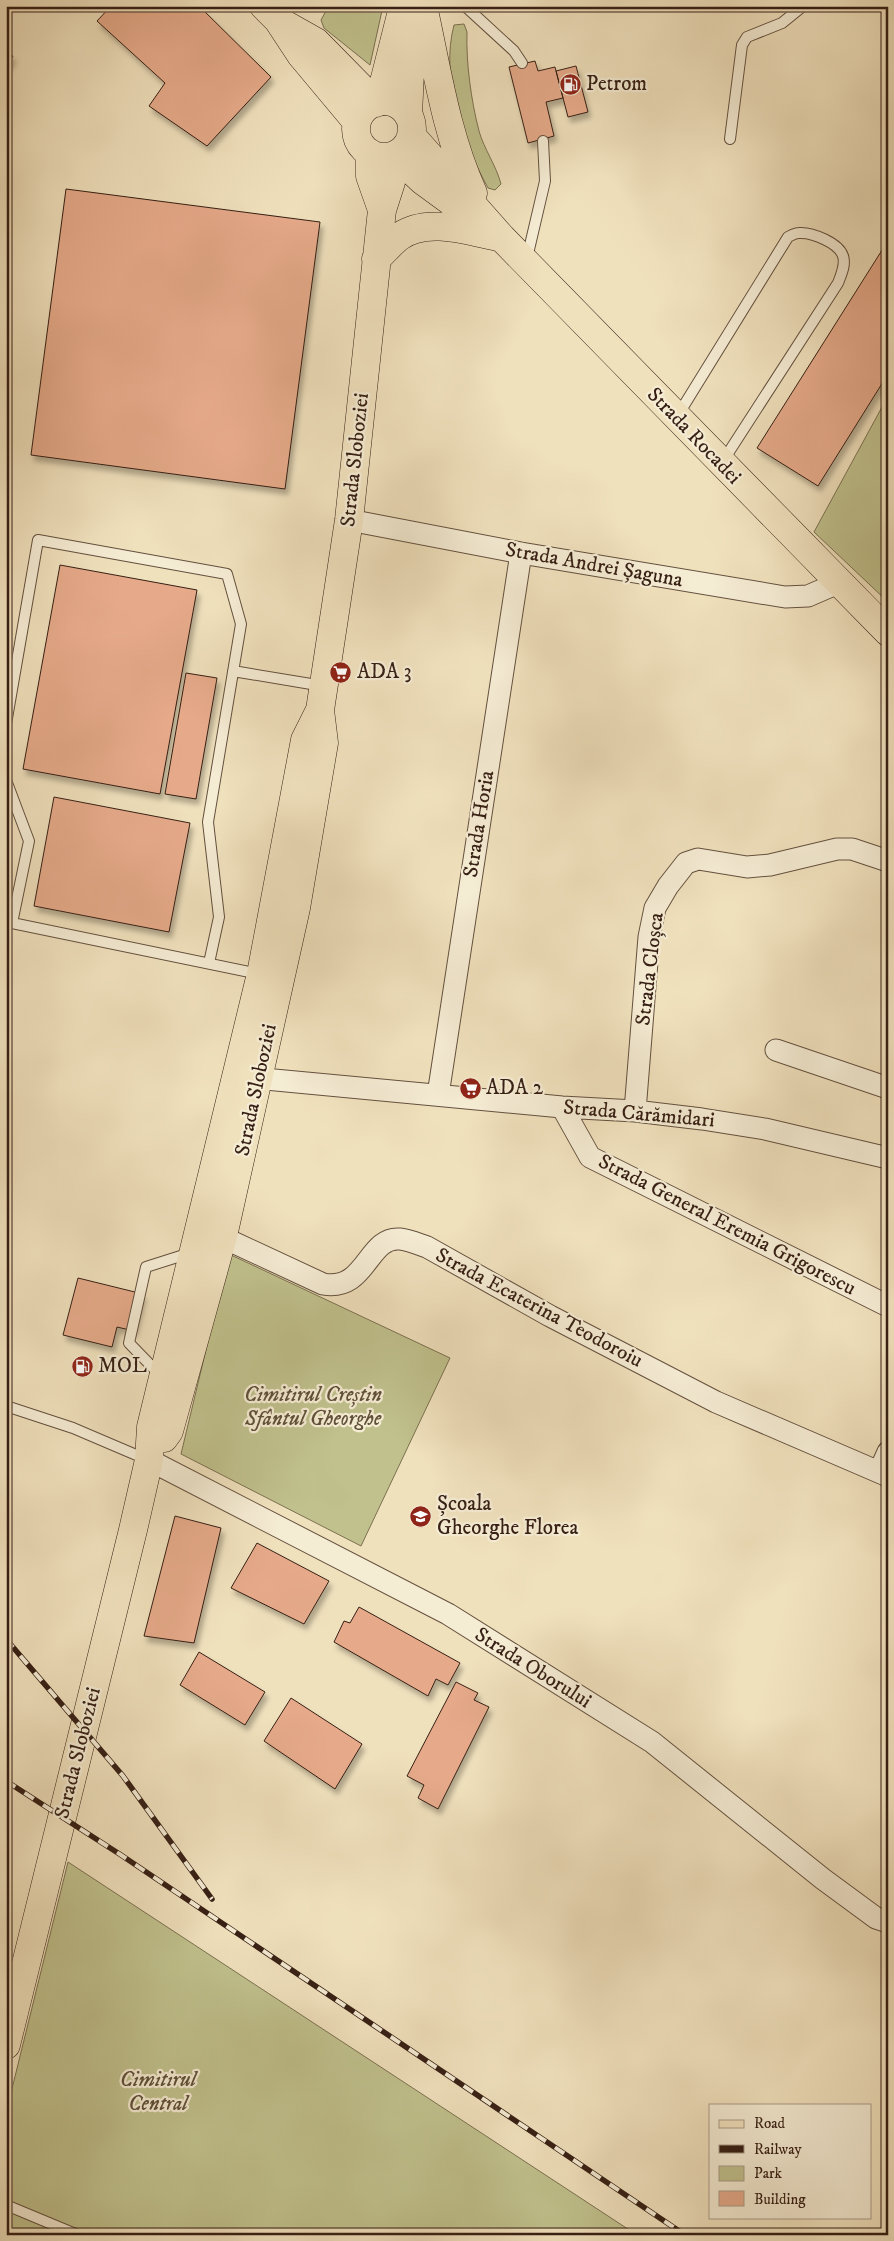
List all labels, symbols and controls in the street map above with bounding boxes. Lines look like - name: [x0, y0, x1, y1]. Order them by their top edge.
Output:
- place label: Petrom: [586, 71, 647, 97]
- fuel station icon: Petrom: [558, 72, 582, 96]
- street label: Strada Rocadei: [641, 382, 747, 490]
- street label: Strada Sloboziei: [335, 392, 375, 528]
- street label: Strada Andrei Șaguna: [503, 537, 685, 593]
- place label: ADA 3: [357, 659, 412, 685]
- supermarket icon: ADA 3: [329, 660, 353, 684]
- street label: Strada Horia: [458, 769, 500, 879]
- street label: Strada Cloșca: [630, 911, 670, 1027]
- street label: Strada Sloboziei: [229, 1022, 283, 1158]
- place label: ADA 2: [486, 1075, 544, 1101]
- supermarket icon: ADA 2: [458, 1076, 482, 1100]
- street label: Strada Cărămidari: [562, 1094, 716, 1134]
- street label: Strada General Eremia Grigorescu: [594, 1149, 860, 1301]
- street label: Strada Ecaterina Teodoroiu: [431, 1242, 647, 1374]
- place label: MOL: [98, 1353, 147, 1379]
- fuel station icon: MOL: [70, 1354, 94, 1378]
- park label: Cimitirul Creștin Sfântul Gheorghe: [244, 1382, 382, 1432]
- place label: Școala Gheorghe Florea: [437, 1491, 578, 1541]
- school or university icon: Școala Gheorghe Florea: [409, 1504, 433, 1528]
- street label: Strada Oborului: [470, 1622, 596, 1714]
- street label: Strada Sloboziei: [49, 1685, 107, 1821]
- park label: Cimitirul Central: [120, 2067, 199, 2117]
- legend: [709, 2104, 872, 2218]
- text: Road: [754, 2114, 786, 2133]
- text: Railway: [754, 2140, 802, 2159]
- text: Park: [754, 2164, 783, 2183]
- text: Building: [754, 2190, 806, 2209]

